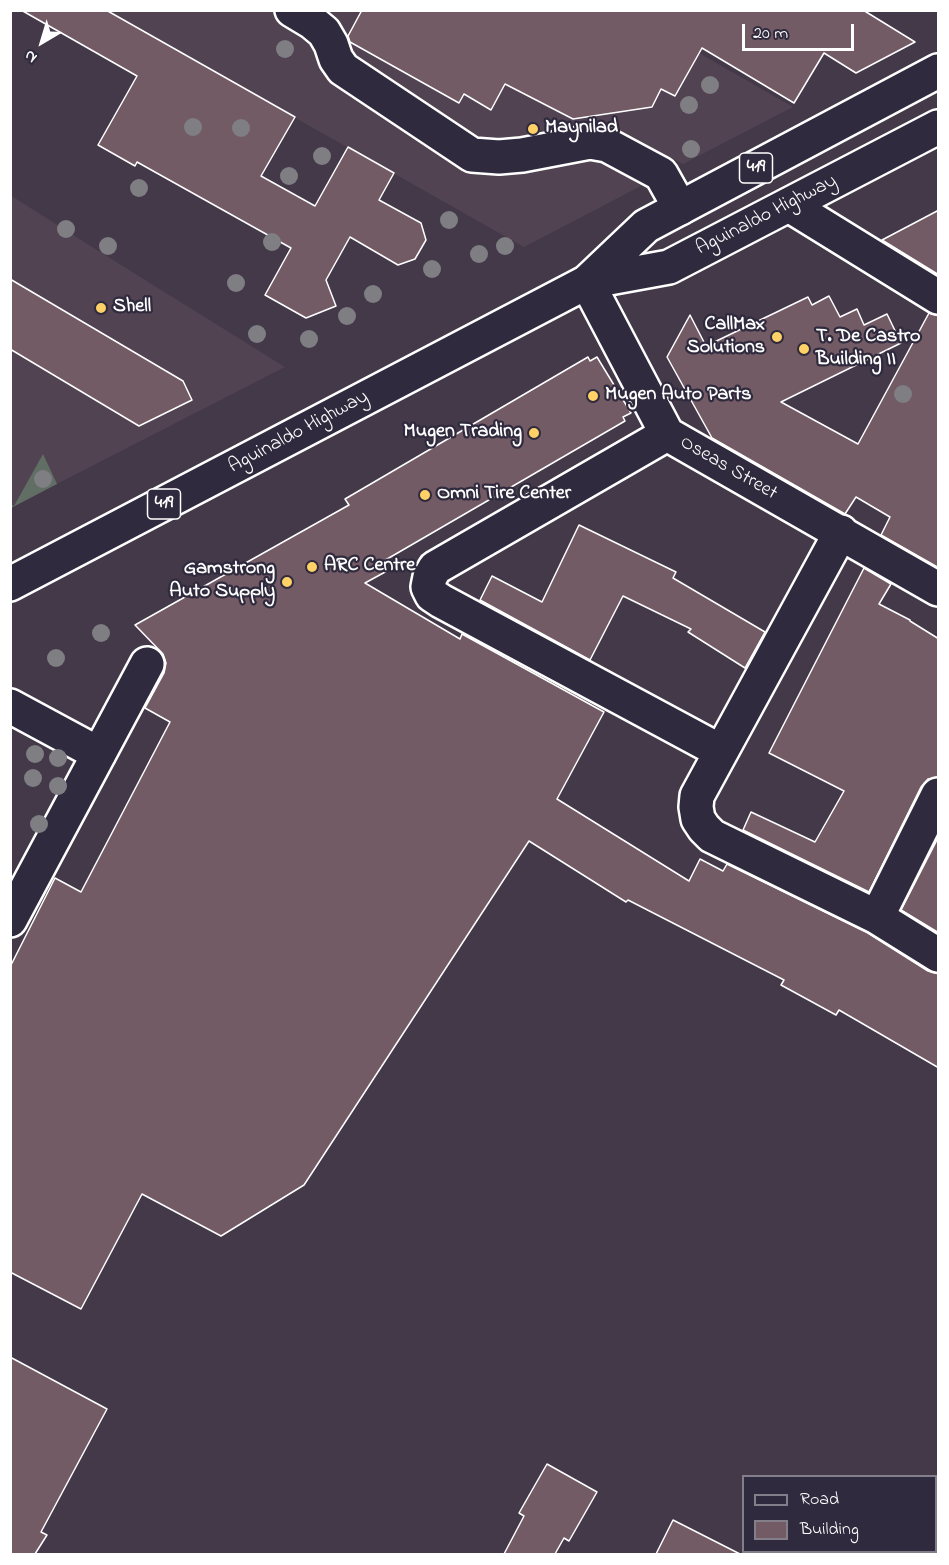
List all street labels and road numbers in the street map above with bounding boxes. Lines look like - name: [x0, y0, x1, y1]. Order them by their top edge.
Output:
- road number: 419: [740, 153, 772, 183]
- street label: Aguinaldo Highway: [693, 170, 841, 262]
- street label: Aguinaldo Highway: [225, 386, 373, 480]
- street label: Oseas Street: [675, 431, 781, 507]
- road number: 419: [148, 489, 180, 519]

